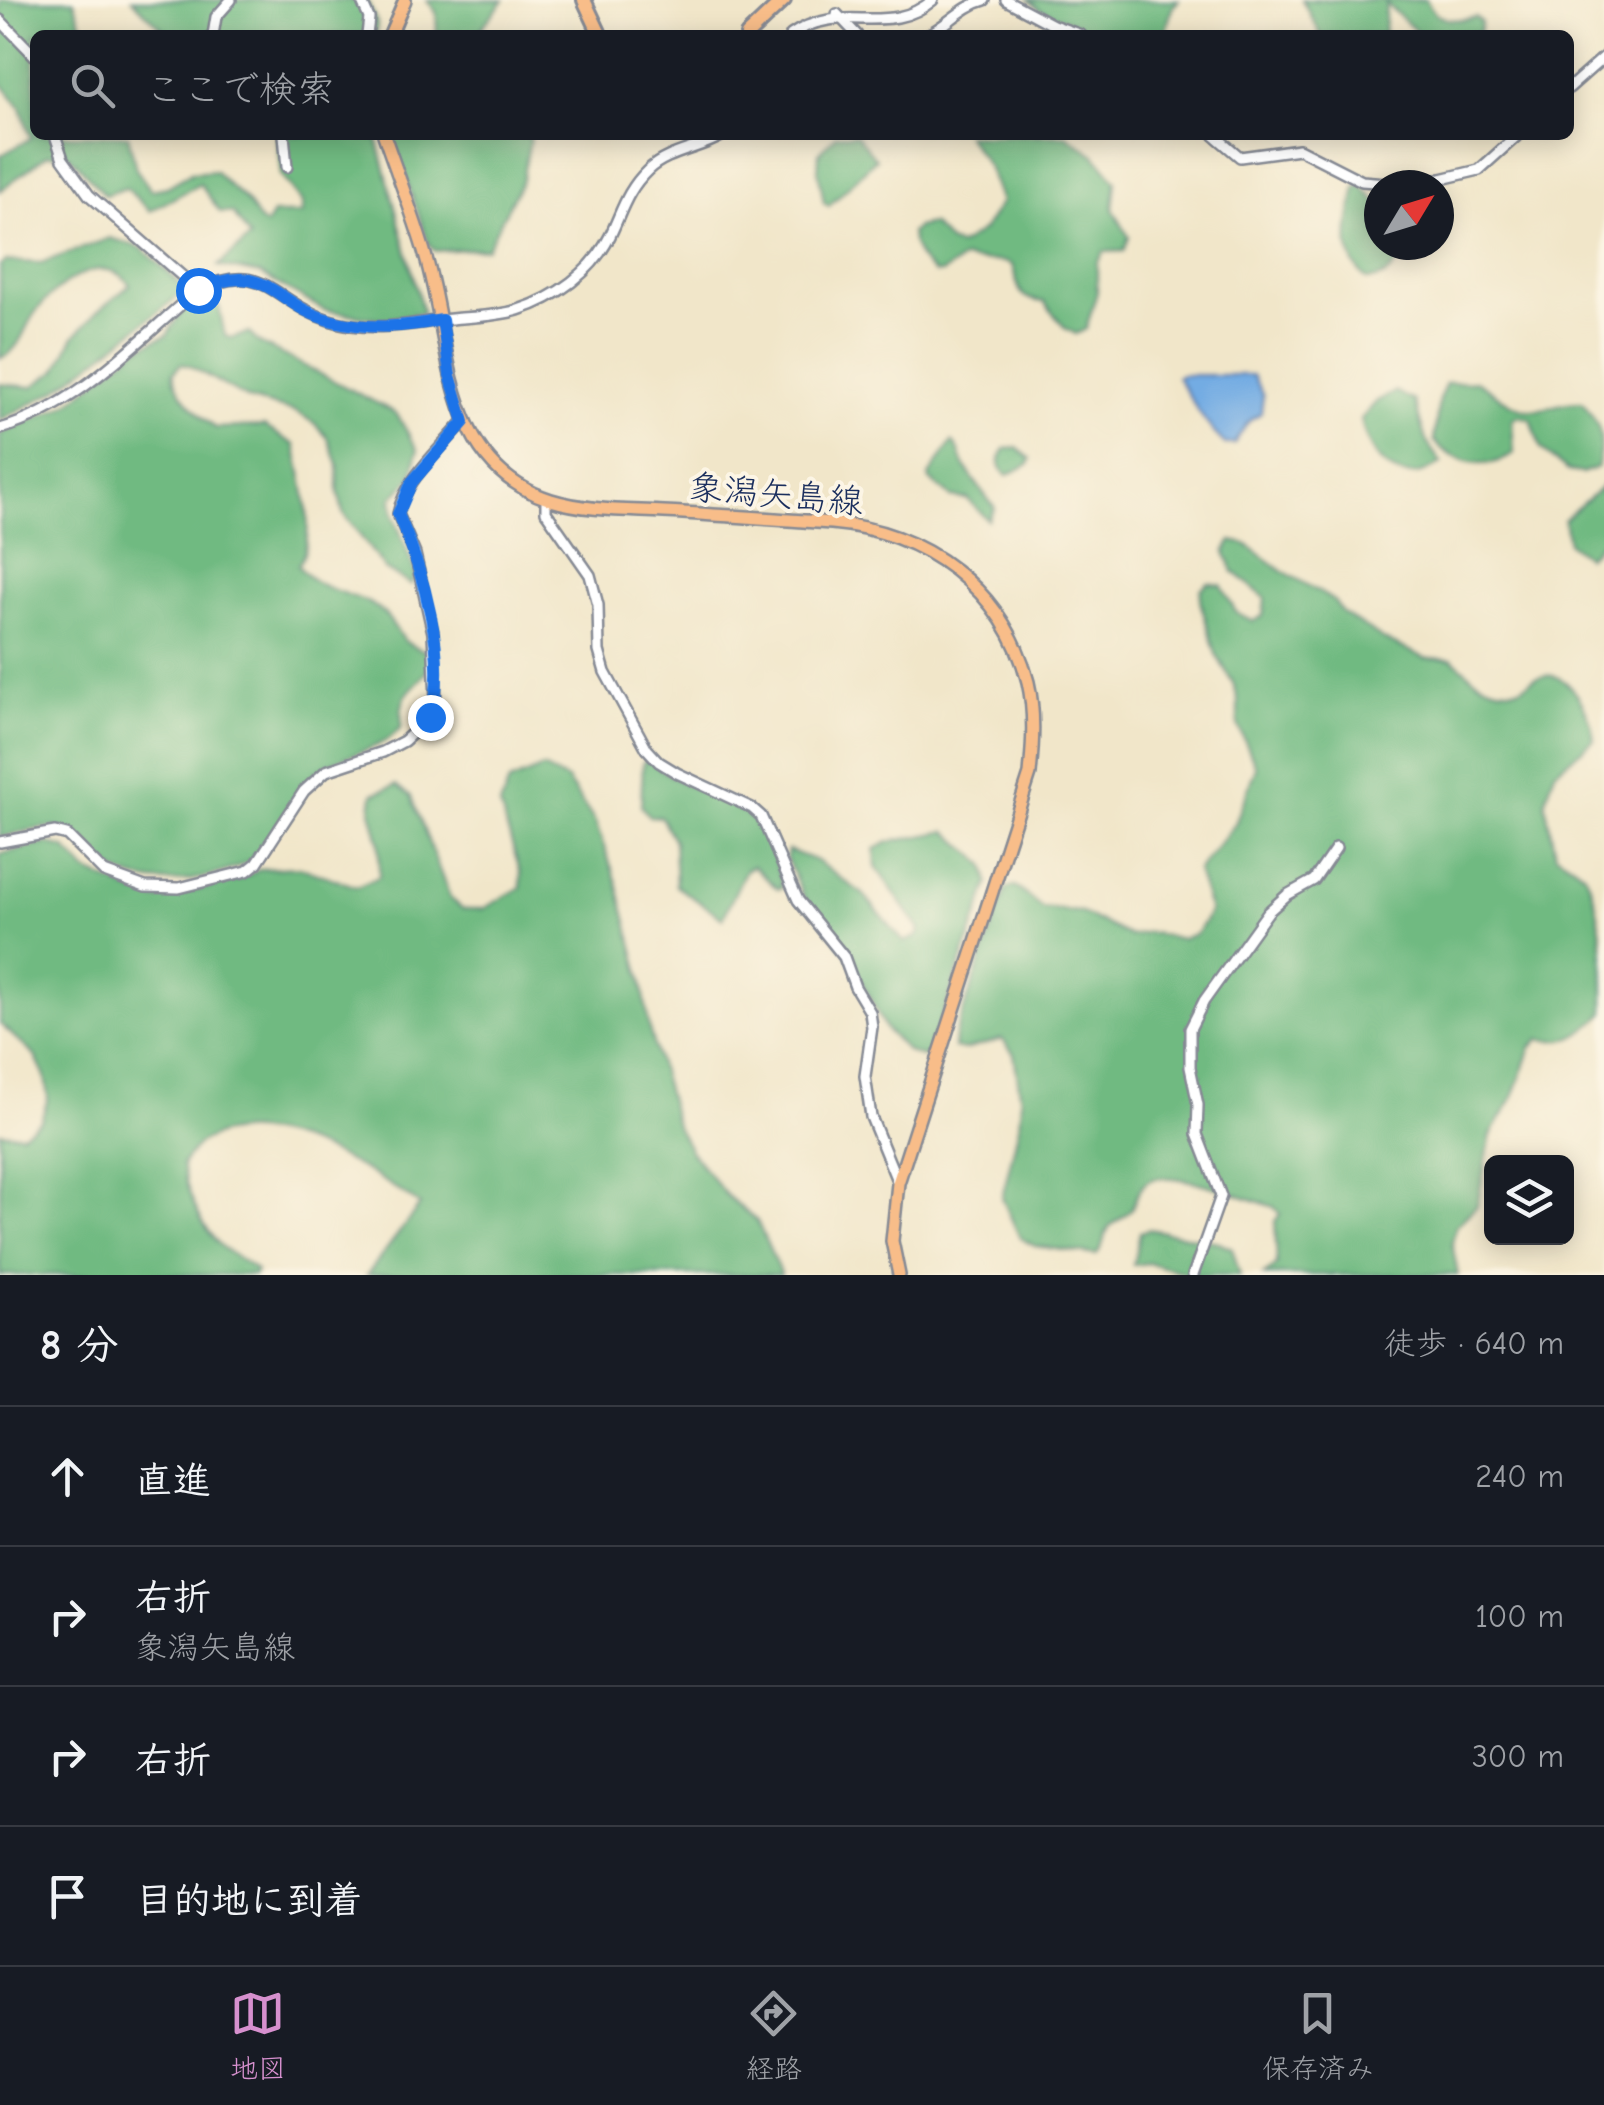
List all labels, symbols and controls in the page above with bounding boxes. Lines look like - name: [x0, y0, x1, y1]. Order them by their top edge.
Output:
- search box: [30, 30, 1574, 140]
- icon: search: [65, 58, 120, 113]
- text: ここで検索: [145, 68, 335, 112]
- north arrow: [1364, 170, 1454, 260]
- route start: [176, 268, 222, 314]
- street label: 象潟矢島線: [687, 466, 865, 523]
- route end: [408, 695, 454, 741]
- map controls: [1484, 1155, 1574, 1245]
- button: layers: [1484, 1155, 1574, 1245]
- text: 8 分: [40, 1321, 118, 1370]
- text: 徒歩 · 640 m: [1384, 1325, 1564, 1362]
- icon: ahead: [40, 1449, 95, 1504]
- text: 240 m: [1475, 1458, 1564, 1495]
- text: 直進: [135, 1459, 211, 1503]
- text: 右折: [135, 1576, 211, 1620]
- icon: right: [40, 1589, 95, 1644]
- text: 100 m: [1475, 1598, 1564, 1635]
- text: 象潟矢島線: [135, 1629, 295, 1666]
- icon: right: [40, 1729, 95, 1784]
- text: 300 m: [1472, 1738, 1564, 1775]
- text: 右折: [135, 1739, 211, 1783]
- icon: arrive: [40, 1869, 95, 1924]
- text: 目的地に到着: [135, 1879, 363, 1923]
- tab: 地図: [230, 1986, 286, 2086]
- tab: 経路: [746, 1986, 802, 2086]
- tab: 保存済み: [1262, 1986, 1374, 2086]

